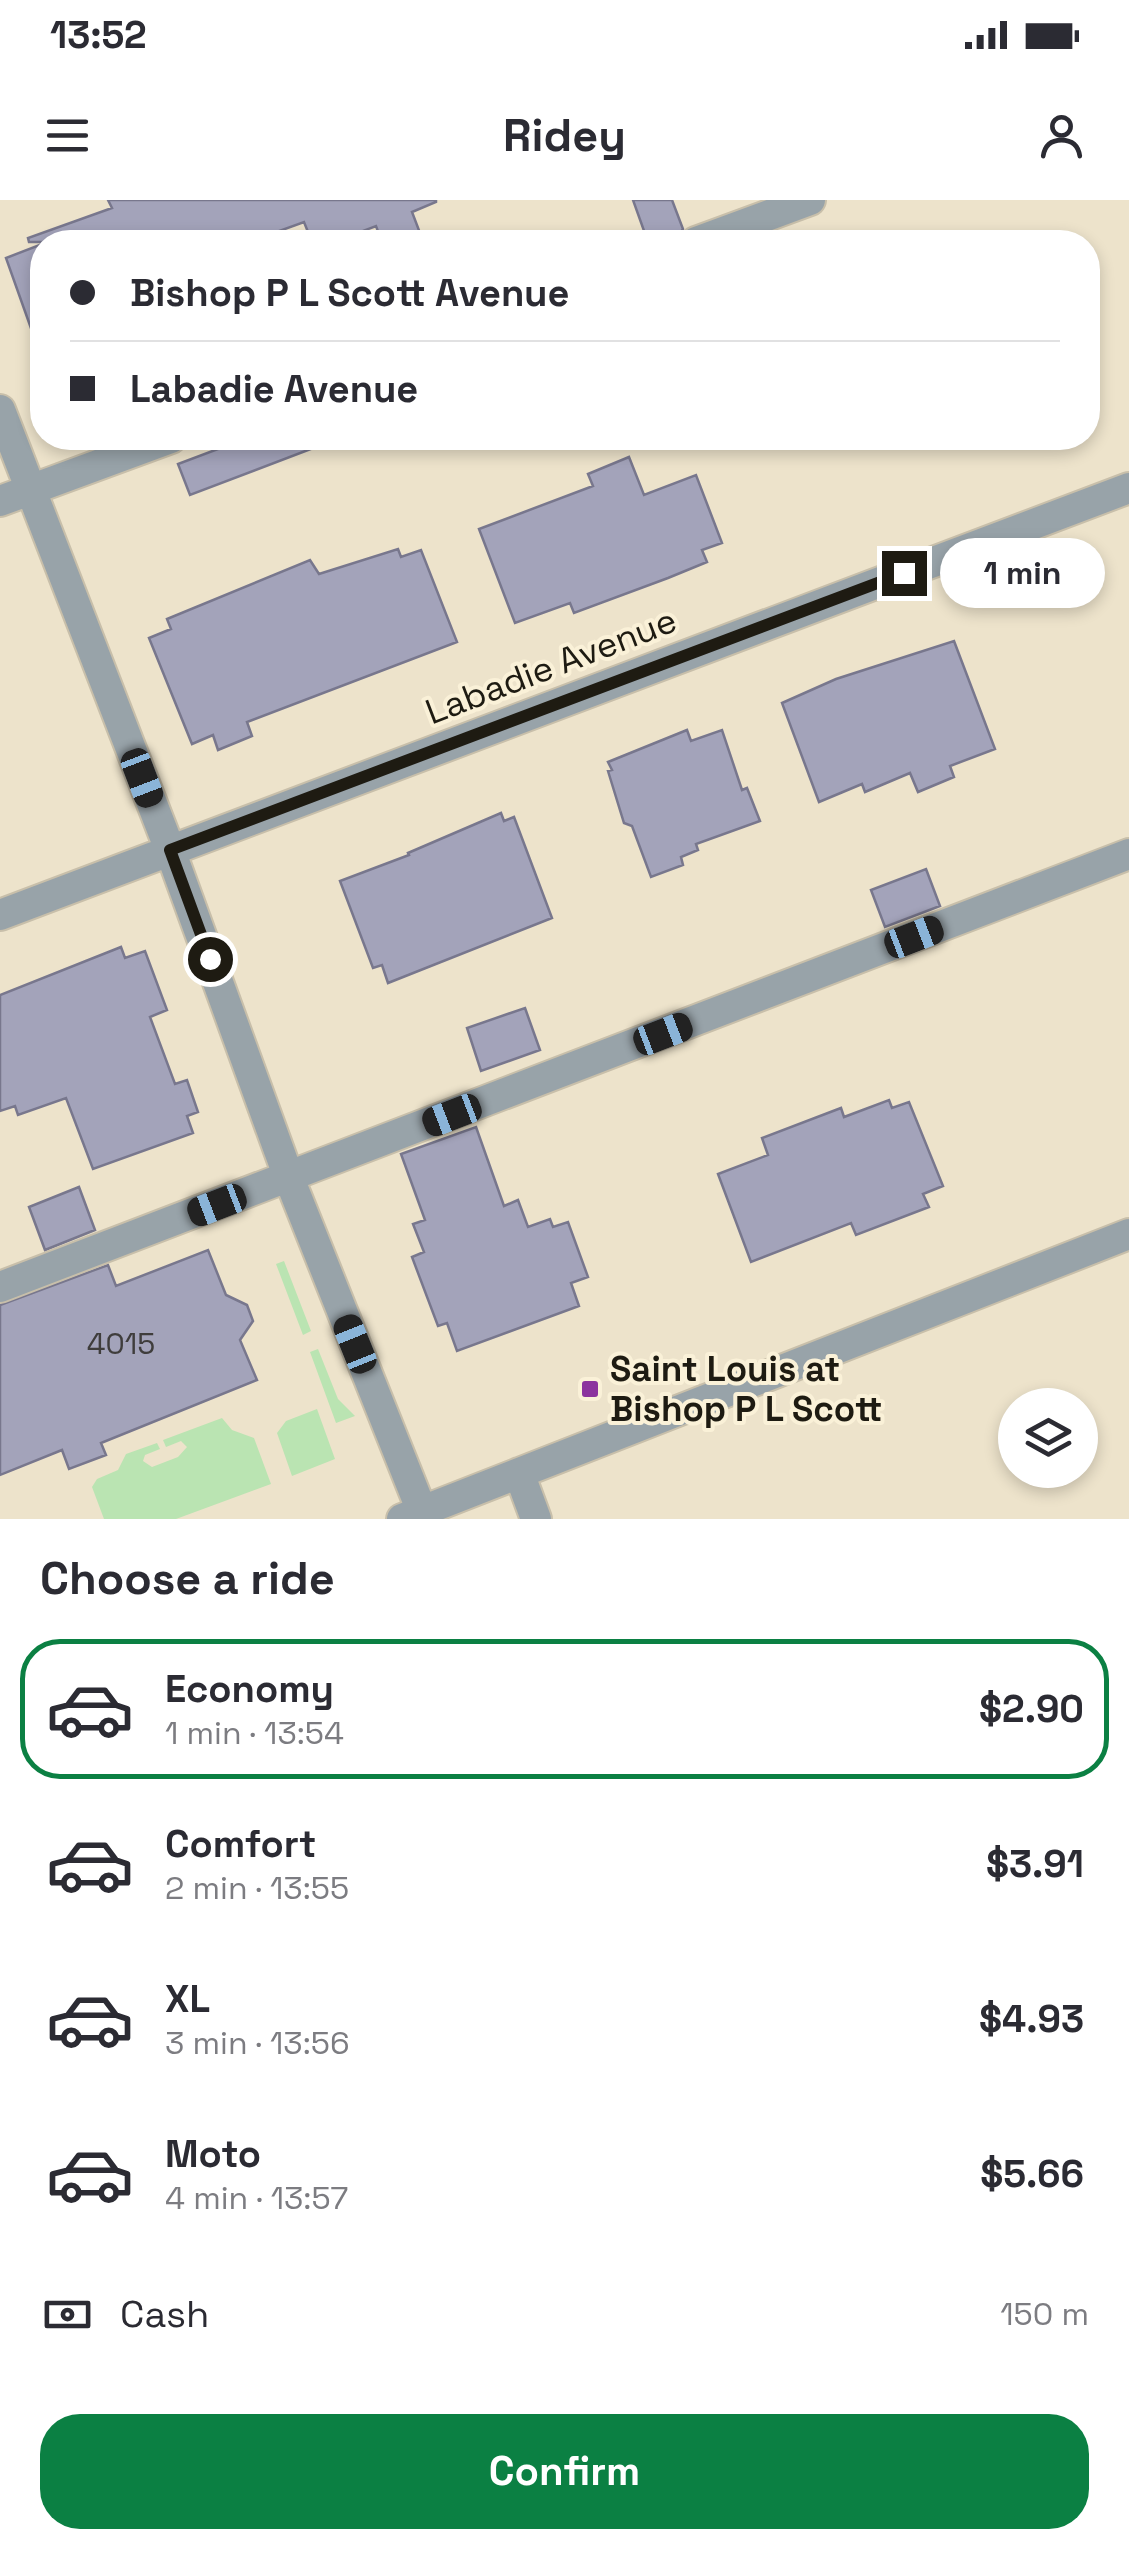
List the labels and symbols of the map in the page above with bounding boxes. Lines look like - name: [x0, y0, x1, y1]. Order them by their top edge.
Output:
- callout: 1 min: [939, 538, 1104, 608]
- route end: [882, 551, 927, 596]
- street label: Labadie Avenue: [419, 598, 683, 734]
- car: [117, 745, 167, 811]
- car: [881, 912, 947, 962]
- route start: [188, 937, 233, 982]
- car: [630, 1009, 696, 1059]
- car: [419, 1090, 485, 1140]
- car: [184, 1180, 250, 1230]
- car: [330, 1311, 380, 1377]
- house number: 4015: [87, 1324, 155, 1363]
- place label: Saint Louis at Bishop P L Scott: [610, 1347, 882, 1431]
- marker: Saint Louis at Bishop P L Scott: [579, 1378, 601, 1400]

